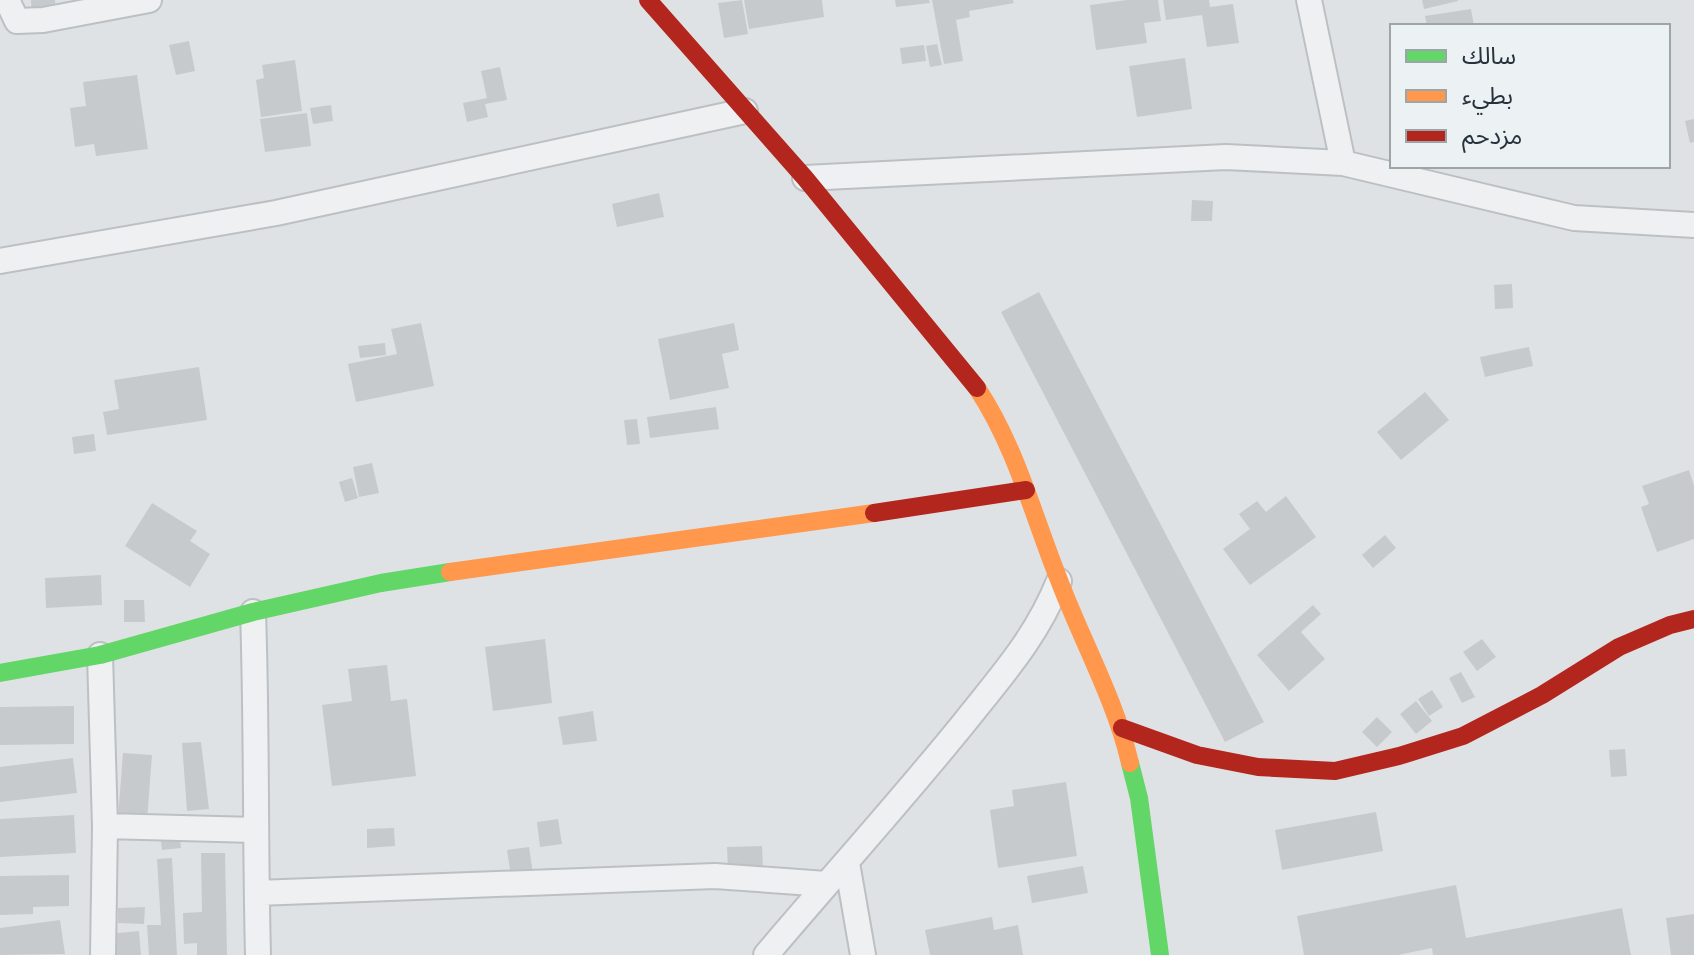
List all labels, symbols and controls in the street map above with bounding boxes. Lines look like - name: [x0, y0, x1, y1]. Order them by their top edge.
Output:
- legend: [1390, 24, 1670, 168]
- text: سالك: [1462, 40, 1516, 71]
- text: بطيء: [1462, 80, 1513, 115]
- text: مزدحم: [1462, 120, 1522, 153]

